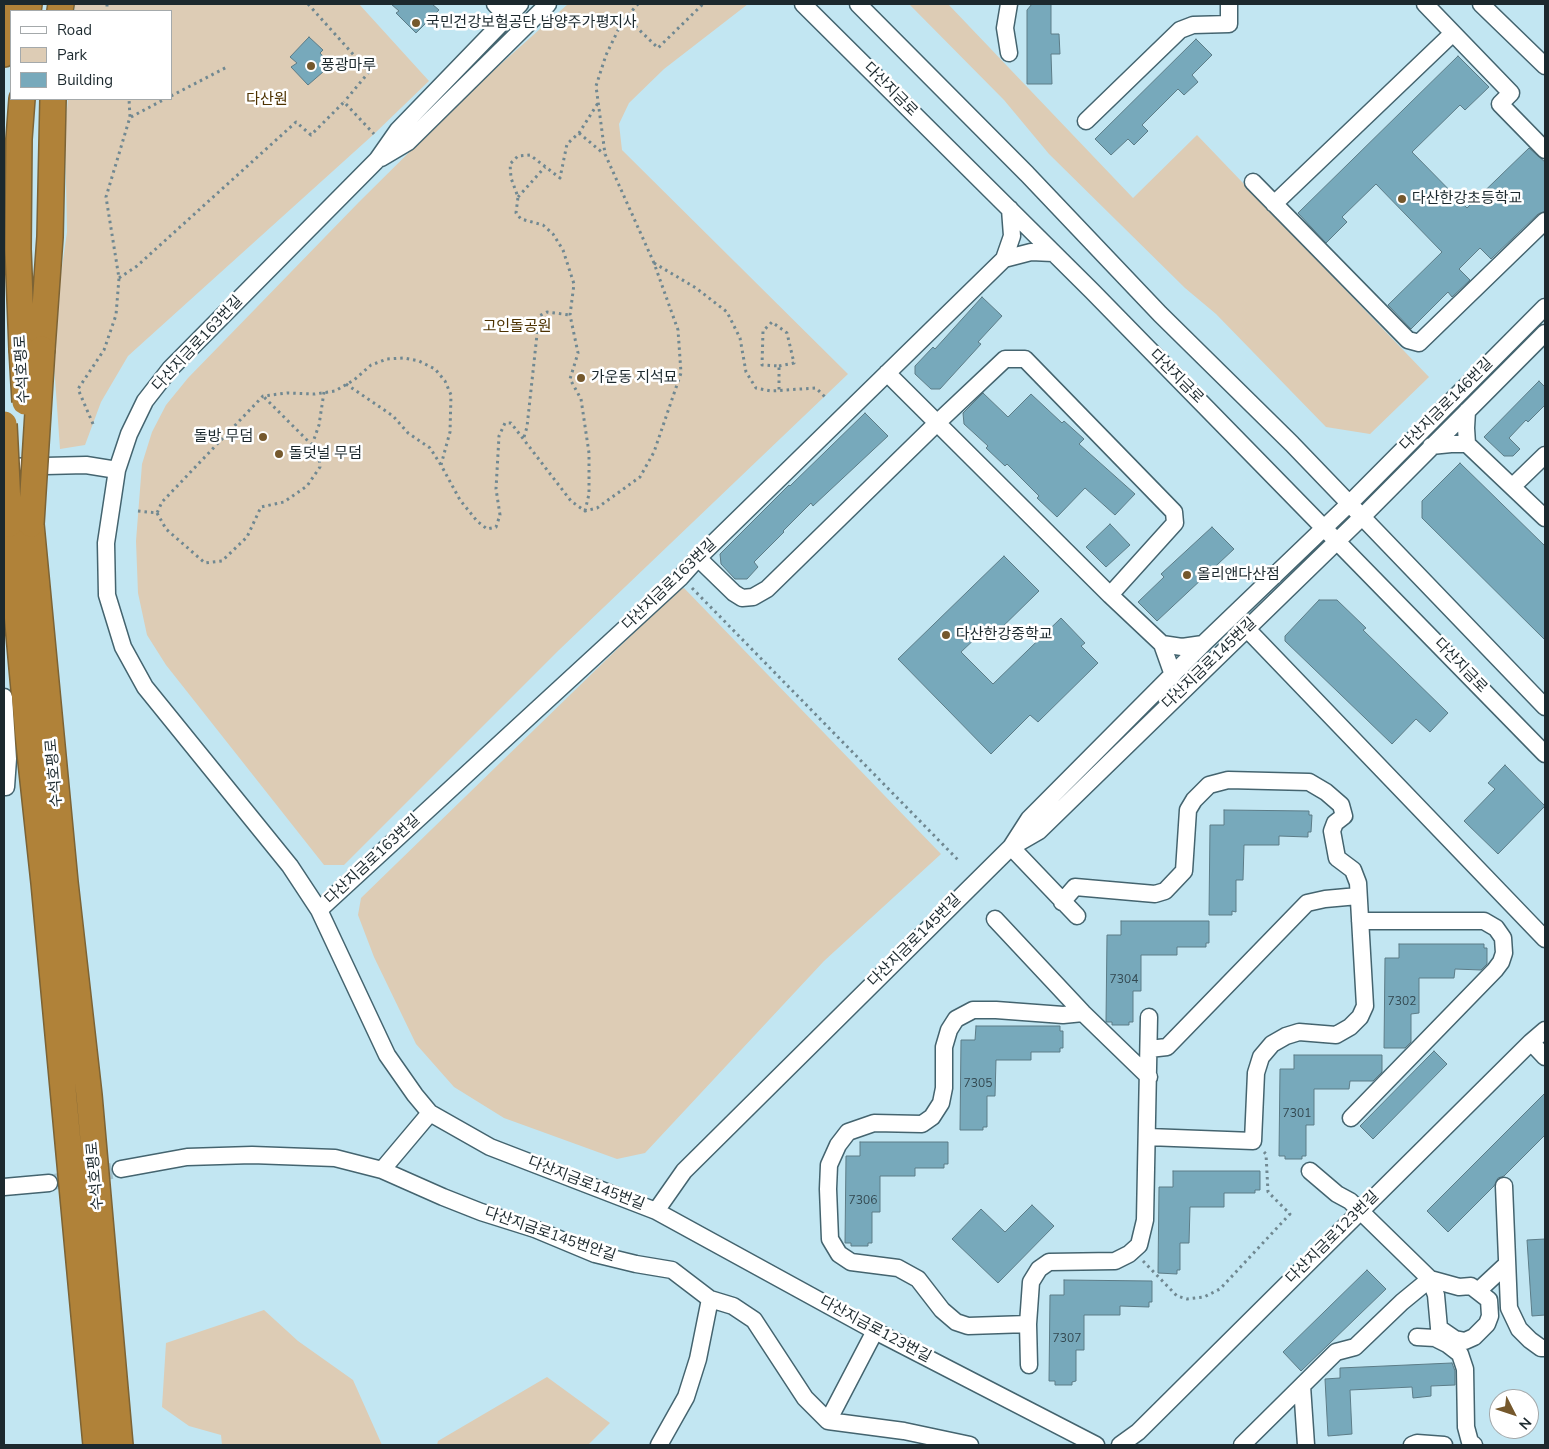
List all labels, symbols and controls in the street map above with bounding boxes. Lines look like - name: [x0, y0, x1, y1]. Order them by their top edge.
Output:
- legend: [10, 10, 172, 100]
- place label: 국민건강보험공단 남양주가평지사: [426, 14, 637, 32]
- marker: 국민건강보험공단 남양주가평지사: [410, 17, 422, 29]
- text: Road: [57, 20, 92, 40]
- text: Park: [57, 45, 87, 65]
- place label: 풍광마루: [321, 57, 376, 75]
- street label: 다산지금로: [859, 59, 921, 121]
- marker: 풍광마루: [305, 60, 317, 72]
- text: Building: [57, 70, 113, 90]
- park label: 다산원: [246, 91, 288, 109]
- place label: 다산한강초등학교: [1412, 190, 1522, 208]
- marker: 다산한강초등학교: [1396, 193, 1408, 205]
- street label: 다산지금로163번길: [149, 293, 247, 395]
- park label: 고인돌공원: [483, 318, 551, 336]
- street label: 수석호평로: [12, 334, 34, 404]
- street label: 다산지금로: [1145, 346, 1207, 408]
- street label: 다산지금로146번길: [1397, 355, 1497, 455]
- place label: 가운동 지석묘: [591, 369, 678, 387]
- marker: 가운동 지석묘: [575, 372, 587, 384]
- place label: 돌방 무덤: [194, 428, 253, 446]
- marker: 돌방 무덤: [257, 431, 269, 443]
- place label: 돌덧널 무덤: [289, 445, 362, 463]
- marker: 돌덧널 무덤: [273, 448, 285, 460]
- street label: 다산지금로163번길: [619, 536, 721, 634]
- place label: 올리앤다산점: [1197, 566, 1280, 584]
- marker: 올리앤다산점: [1181, 569, 1193, 581]
- street label: 다산지금로145번길: [1159, 615, 1261, 713]
- place label: 다산한강중학교: [956, 626, 1053, 644]
- marker: 다산한강중학교: [940, 629, 952, 641]
- street label: 다산지금로: [1430, 635, 1490, 697]
- street label: 수석호평로: [43, 738, 67, 808]
- street label: 다산지금로163번길: [322, 811, 424, 909]
- street label: 다산지금로145번길: [865, 891, 965, 991]
- house number: 7304: [1110, 973, 1138, 987]
- house number: 7302: [1388, 995, 1416, 1009]
- house number: 7305: [964, 1077, 992, 1091]
- house number: 7301: [1283, 1107, 1311, 1121]
- street label: 수석호평로: [84, 1141, 108, 1211]
- street label: 다산지금로145번길: [525, 1153, 647, 1215]
- street label: 다산지금로123번길: [1283, 1188, 1383, 1288]
- house number: 7306: [849, 1194, 877, 1208]
- street label: 다산지금로145번안길: [482, 1204, 618, 1266]
- street label: 다산지금로123번길: [816, 1293, 934, 1367]
- house number: 7307: [1053, 1332, 1081, 1346]
- north arrow: [1489, 1389, 1539, 1439]
- text: N: [1514, 1413, 1536, 1434]

